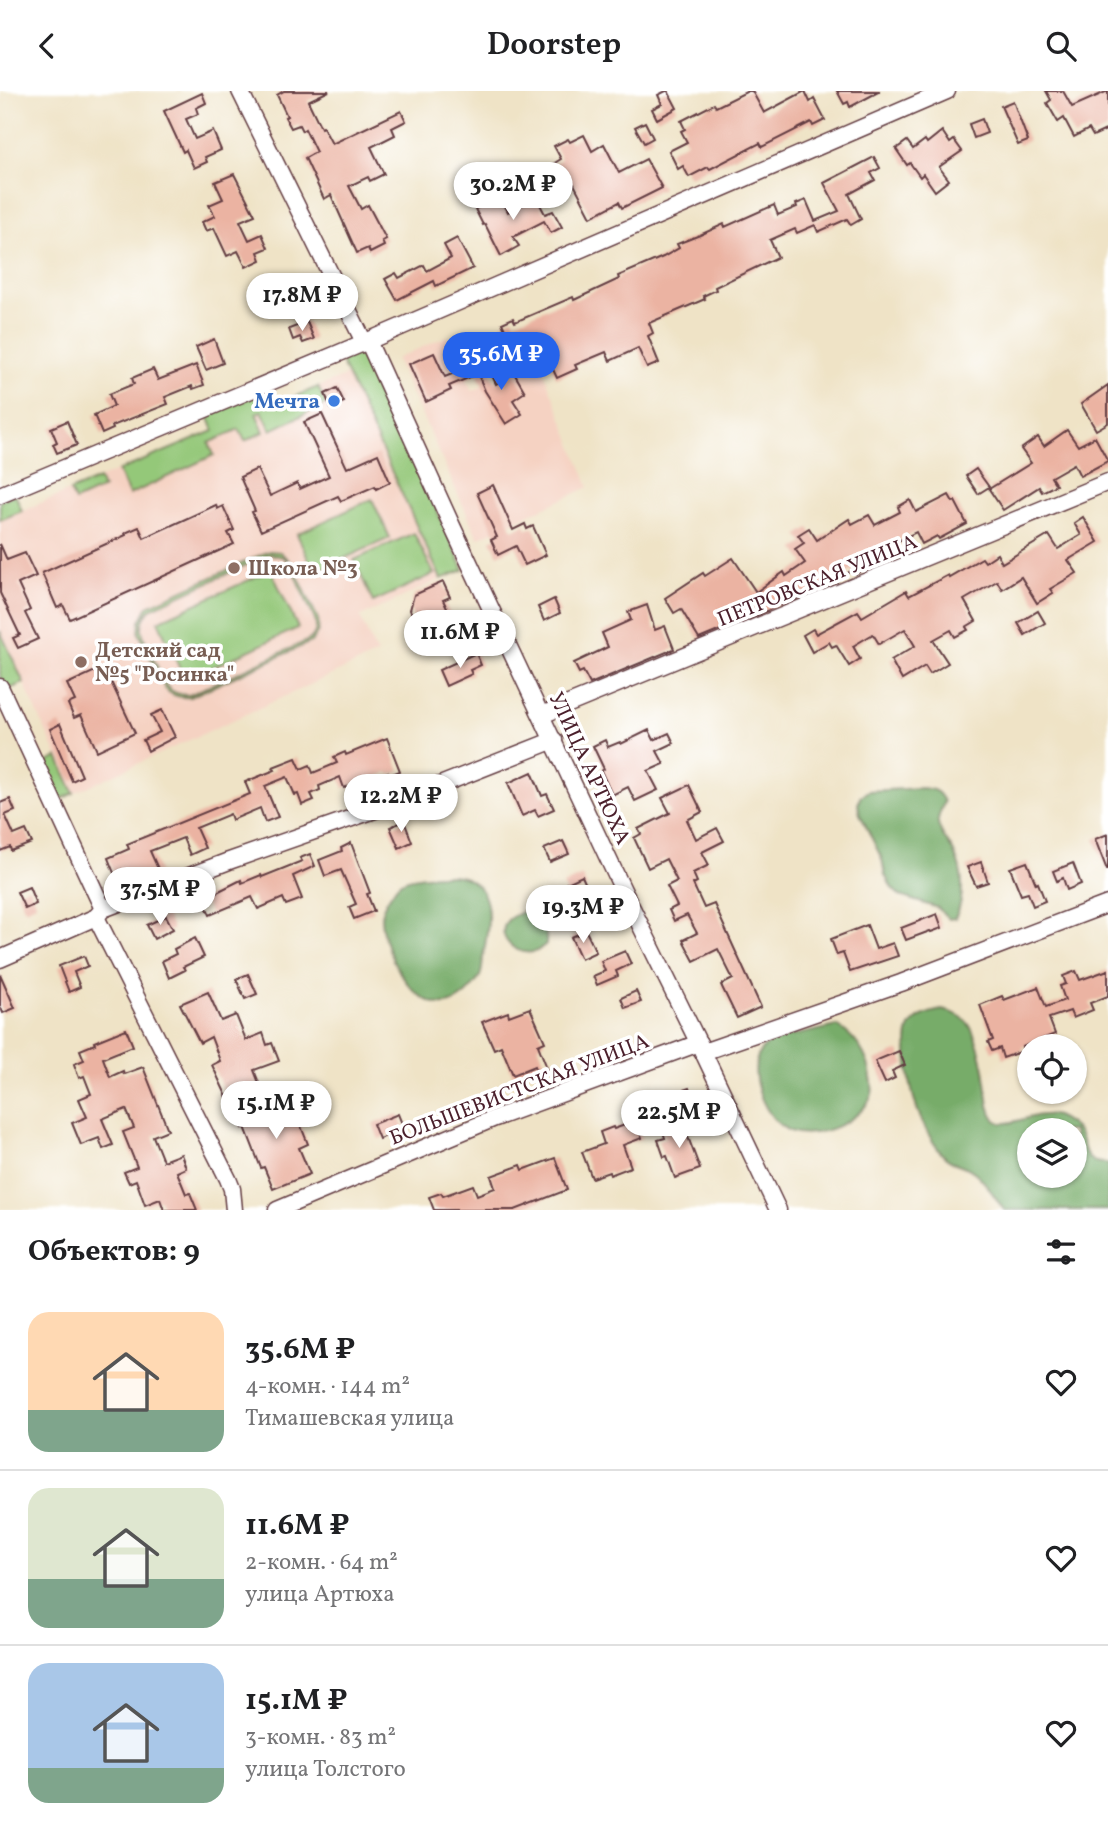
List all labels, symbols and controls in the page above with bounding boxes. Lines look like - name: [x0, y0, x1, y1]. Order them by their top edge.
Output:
- text: Doorstep: [487, 24, 621, 68]
- icon: back: [28, 27, 66, 65]
- icon: search: [1042, 27, 1080, 65]
- pin: 30.2M ₽: [448, 163, 578, 222]
- text: 30.2M ₽: [470, 169, 556, 201]
- pin: 17.8M ₽: [237, 273, 367, 333]
- text: 17.8M ₽: [262, 280, 342, 312]
- pin: 35.6M ₽: [436, 333, 566, 392]
- text: 35.6M ₽: [459, 339, 543, 371]
- place label: Мечта: [254, 388, 320, 417]
- marker: Мечта: [326, 393, 342, 409]
- street label: ПЕТРОВСКАЯ УЛИЦА: [713, 528, 922, 635]
- place label: Школа №3: [248, 555, 358, 584]
- marker: Школа №3: [226, 560, 242, 576]
- pin: 11.6M ₽: [395, 611, 525, 670]
- text: 11.6M ₽: [420, 617, 500, 649]
- place label: Детский сад №5 "Росинка": [95, 637, 234, 690]
- marker: Детский сад №5 "Росинка": [73, 654, 89, 670]
- street label: УЛИЦА АРТЮХА: [540, 687, 637, 850]
- pin: 12.2M ₽: [336, 775, 466, 834]
- text: 12.2M ₽: [360, 781, 442, 813]
- pin: 37.5M ₽: [95, 867, 225, 927]
- text: 37.5M ₽: [120, 874, 200, 906]
- pin: 19.3M ₽: [518, 885, 648, 945]
- text: 19.3M ₽: [542, 892, 624, 924]
- street label: БОЛЬШЕВИСТСКАЯ УЛИЦА: [385, 1027, 654, 1153]
- map controls: [1017, 1034, 1087, 1188]
- button: locate: [1017, 1034, 1087, 1104]
- pin: 15.1M ₽: [211, 1081, 341, 1141]
- text: 15.1M ₽: [237, 1088, 315, 1120]
- pin: 22.5M ₽: [614, 1091, 744, 1150]
- text: 22.5M ₽: [637, 1097, 721, 1129]
- button: layers: [1017, 1118, 1087, 1188]
- text: Объектов: 9: [28, 1231, 200, 1273]
- icon: filters: [1042, 1233, 1080, 1271]
- text: 35.6M ₽: [245, 1329, 355, 1371]
- icon: home: [84, 1340, 168, 1424]
- icon: heart: [1042, 1363, 1080, 1401]
- text: 4-комн. · 144 m²: [245, 1371, 410, 1403]
- text: Тимашевская улица: [245, 1403, 454, 1435]
- text: 11.6M ₽: [245, 1505, 350, 1547]
- icon: home: [84, 1516, 168, 1600]
- icon: heart: [1042, 1539, 1080, 1577]
- text: 2-комн. · 64 m²: [245, 1547, 398, 1579]
- text: улица Артюха: [245, 1579, 395, 1611]
- text: 15.1M ₽: [245, 1680, 348, 1722]
- icon: home: [84, 1691, 168, 1775]
- icon: heart: [1042, 1714, 1080, 1752]
- text: 3-комн. · 83 m²: [245, 1722, 396, 1754]
- text: улица Толстого: [245, 1754, 406, 1786]

